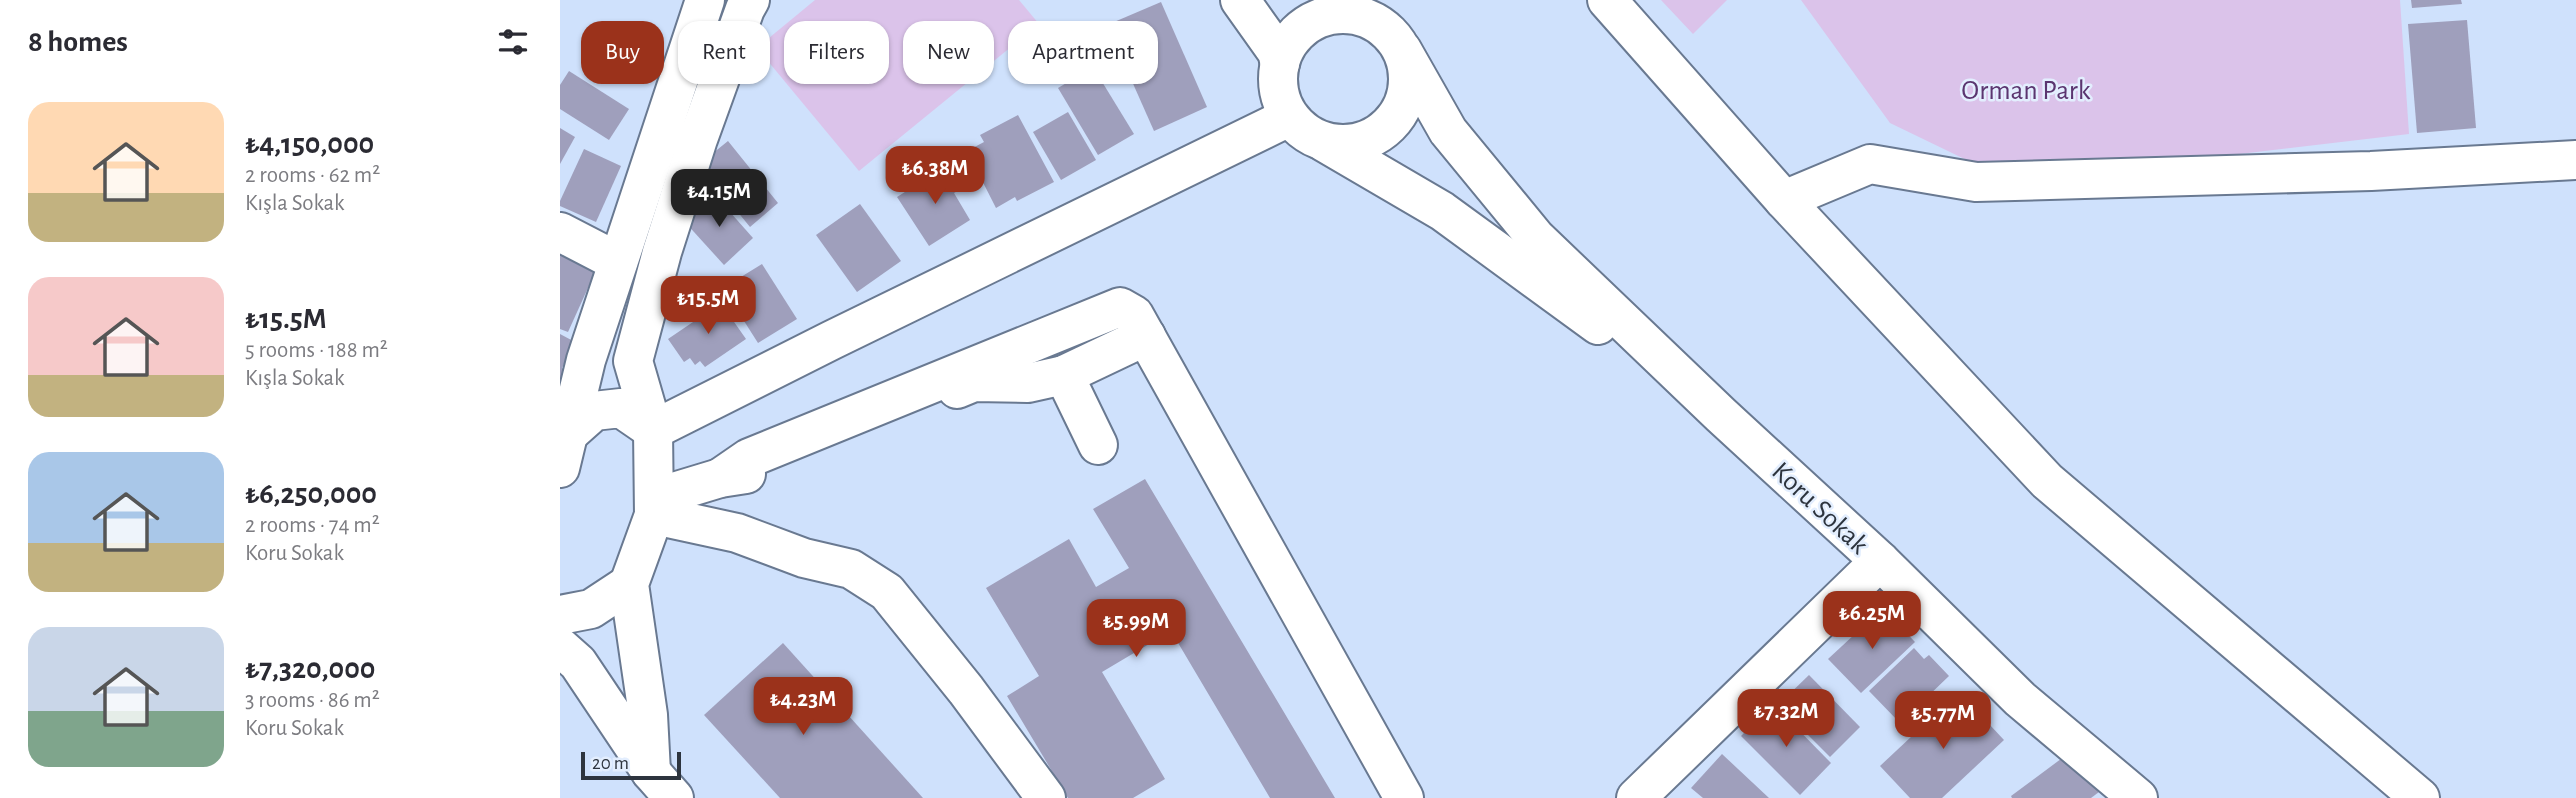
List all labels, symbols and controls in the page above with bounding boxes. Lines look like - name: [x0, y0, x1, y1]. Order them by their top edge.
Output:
- chip: Buy: [581, 21, 664, 84]
- chip: Rent: [678, 21, 770, 84]
- chip: Filters: [784, 21, 889, 84]
- chip: New: [903, 21, 994, 84]
- chip: Apartment: [1008, 21, 1158, 84]
- icon: filters: [494, 23, 532, 61]
- text: 8 homes: [28, 27, 128, 57]
- park label: Orman Park: [1961, 77, 2091, 105]
- text: ₺4,150,000: [245, 129, 374, 159]
- icon: home: [84, 130, 168, 214]
- pin: ₺6.38M: [878, 146, 992, 206]
- text: ₺6.38M: [902, 157, 968, 180]
- text: 2 rooms · 62 m²: [245, 164, 380, 187]
- pin: ₺4.15M: [662, 170, 776, 229]
- text: ₺4.15M: [687, 180, 751, 203]
- text: Kışla Sokak: [245, 192, 345, 215]
- pin: ₺15.5M: [651, 276, 765, 336]
- text: ₺15.5M: [677, 287, 739, 310]
- text: ₺15.5M: [245, 304, 327, 334]
- icon: home: [84, 305, 168, 389]
- text: 5 rooms · 188 m²: [245, 339, 388, 362]
- text: Kışla Sokak: [245, 367, 345, 390]
- street label: Koru Sokak: [1766, 457, 1873, 560]
- text: ₺6,250,000: [245, 479, 377, 509]
- icon: home: [84, 480, 168, 564]
- text: 2 rooms · 74 m²: [245, 514, 380, 537]
- text: Koru Sokak: [245, 542, 344, 565]
- pin: ₺6.25M: [1815, 592, 1929, 651]
- pin: ₺5.99M: [1079, 600, 1193, 659]
- text: ₺6.25M: [1839, 602, 1905, 625]
- text: ₺5.99M: [1103, 610, 1169, 633]
- text: ₺7,320,000: [245, 654, 375, 684]
- icon: home: [84, 655, 168, 739]
- pin: ₺4.23M: [746, 678, 860, 737]
- text: ₺4.23M: [770, 688, 836, 711]
- text: 3 rooms · 86 m²: [245, 689, 380, 712]
- pin: ₺7.32M: [1729, 690, 1843, 749]
- pin: ₺5.77M: [1886, 692, 2000, 751]
- text: ₺7.32M: [1753, 700, 1819, 723]
- text: ₺5.77M: [1911, 702, 1975, 725]
- text: Koru Sokak: [245, 717, 344, 740]
- scale bar: [581, 749, 681, 781]
- text: 20 m: [592, 754, 629, 773]

